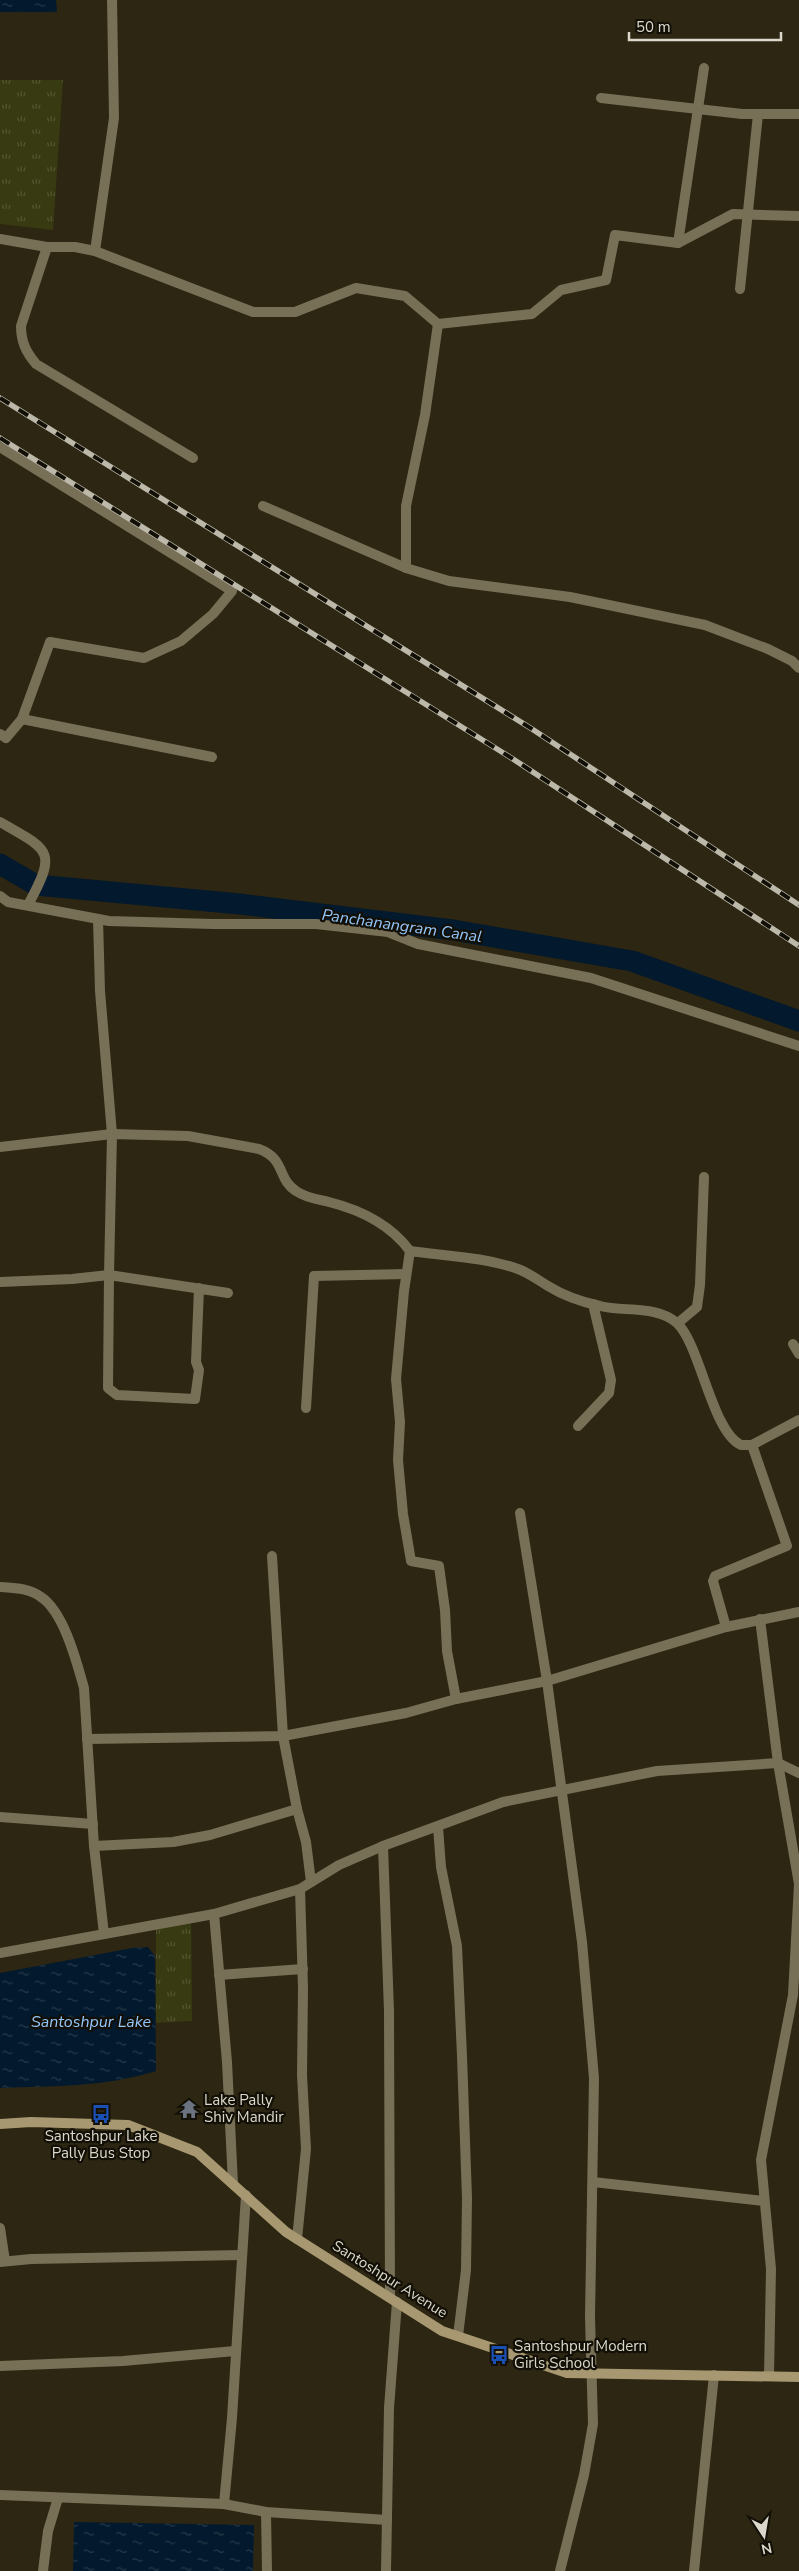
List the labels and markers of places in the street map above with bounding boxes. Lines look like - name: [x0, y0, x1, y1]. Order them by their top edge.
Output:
- place label: Lake Pally Shiv Mandir: [204, 2090, 284, 2127]
- temple icon: Lake Pally Shiv Mandir: [178, 2098, 200, 2120]
- bus stop icon: Santoshpur Lake Pally Bus Stop: [90, 2103, 112, 2125]
- place label: Santoshpur Lake Pally Bus Stop: [45, 2126, 157, 2163]
- place label: Santoshpur Modern Girls School: [514, 2336, 647, 2373]
- bus stop icon: Santoshpur Modern Girls School: [488, 2344, 510, 2366]

